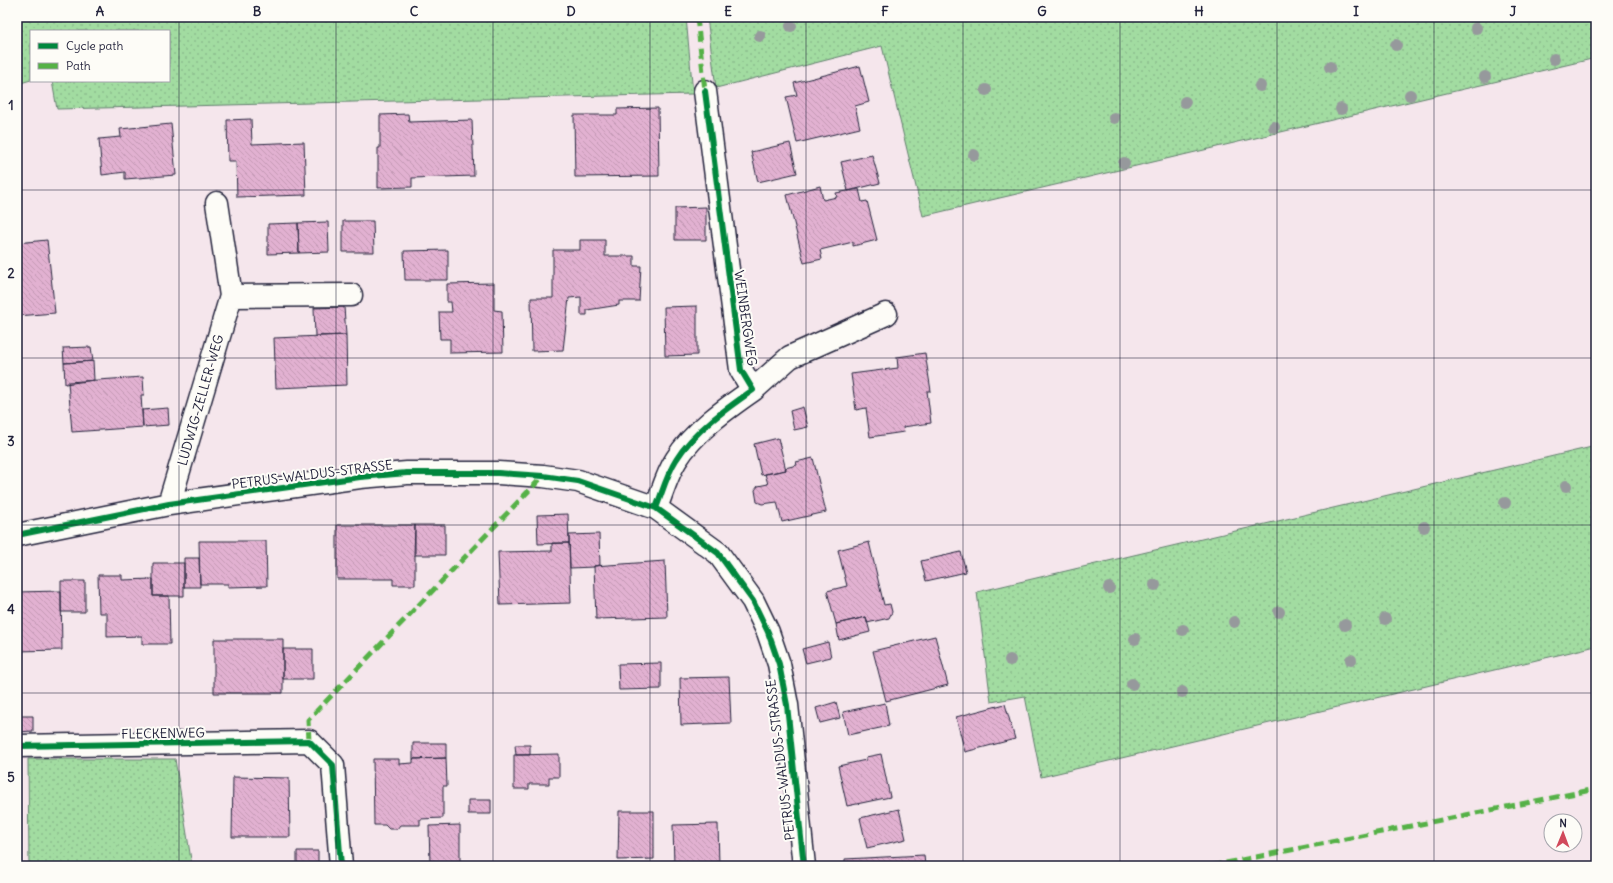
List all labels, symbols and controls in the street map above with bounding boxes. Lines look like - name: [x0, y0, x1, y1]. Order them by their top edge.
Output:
- text: A: [96, 3, 105, 20]
- text: B: [253, 3, 262, 20]
- text: C: [410, 3, 419, 20]
- text: D: [566, 3, 576, 20]
- text: E: [724, 3, 732, 20]
- text: F: [881, 3, 889, 20]
- text: G: [1037, 3, 1047, 20]
- text: H: [1194, 3, 1204, 20]
- text: I: [1353, 3, 1359, 20]
- text: J: [1510, 3, 1517, 20]
- legend: [30, 30, 170, 82]
- text: Cycle path: [66, 38, 123, 53]
- text: Path: [66, 58, 91, 73]
- text: 1: [8, 97, 14, 114]
- text: 2: [7, 265, 15, 282]
- street label: WEINBERGWEG: [730, 269, 761, 367]
- street label: LUDWIG-ZELLER-WEG: [174, 333, 227, 468]
- text: 3: [7, 433, 15, 450]
- street label: PETRUS-WALDUS-STRASSE: [231, 456, 394, 493]
- text: 4: [7, 601, 15, 618]
- street label: PETRUS-WALDUS-STRASSE: [762, 678, 799, 841]
- street label: FLECKENWEG: [121, 724, 205, 743]
- text: 5: [7, 769, 15, 786]
- north arrow: [1543, 813, 1583, 853]
- text: N: [1559, 816, 1567, 830]

